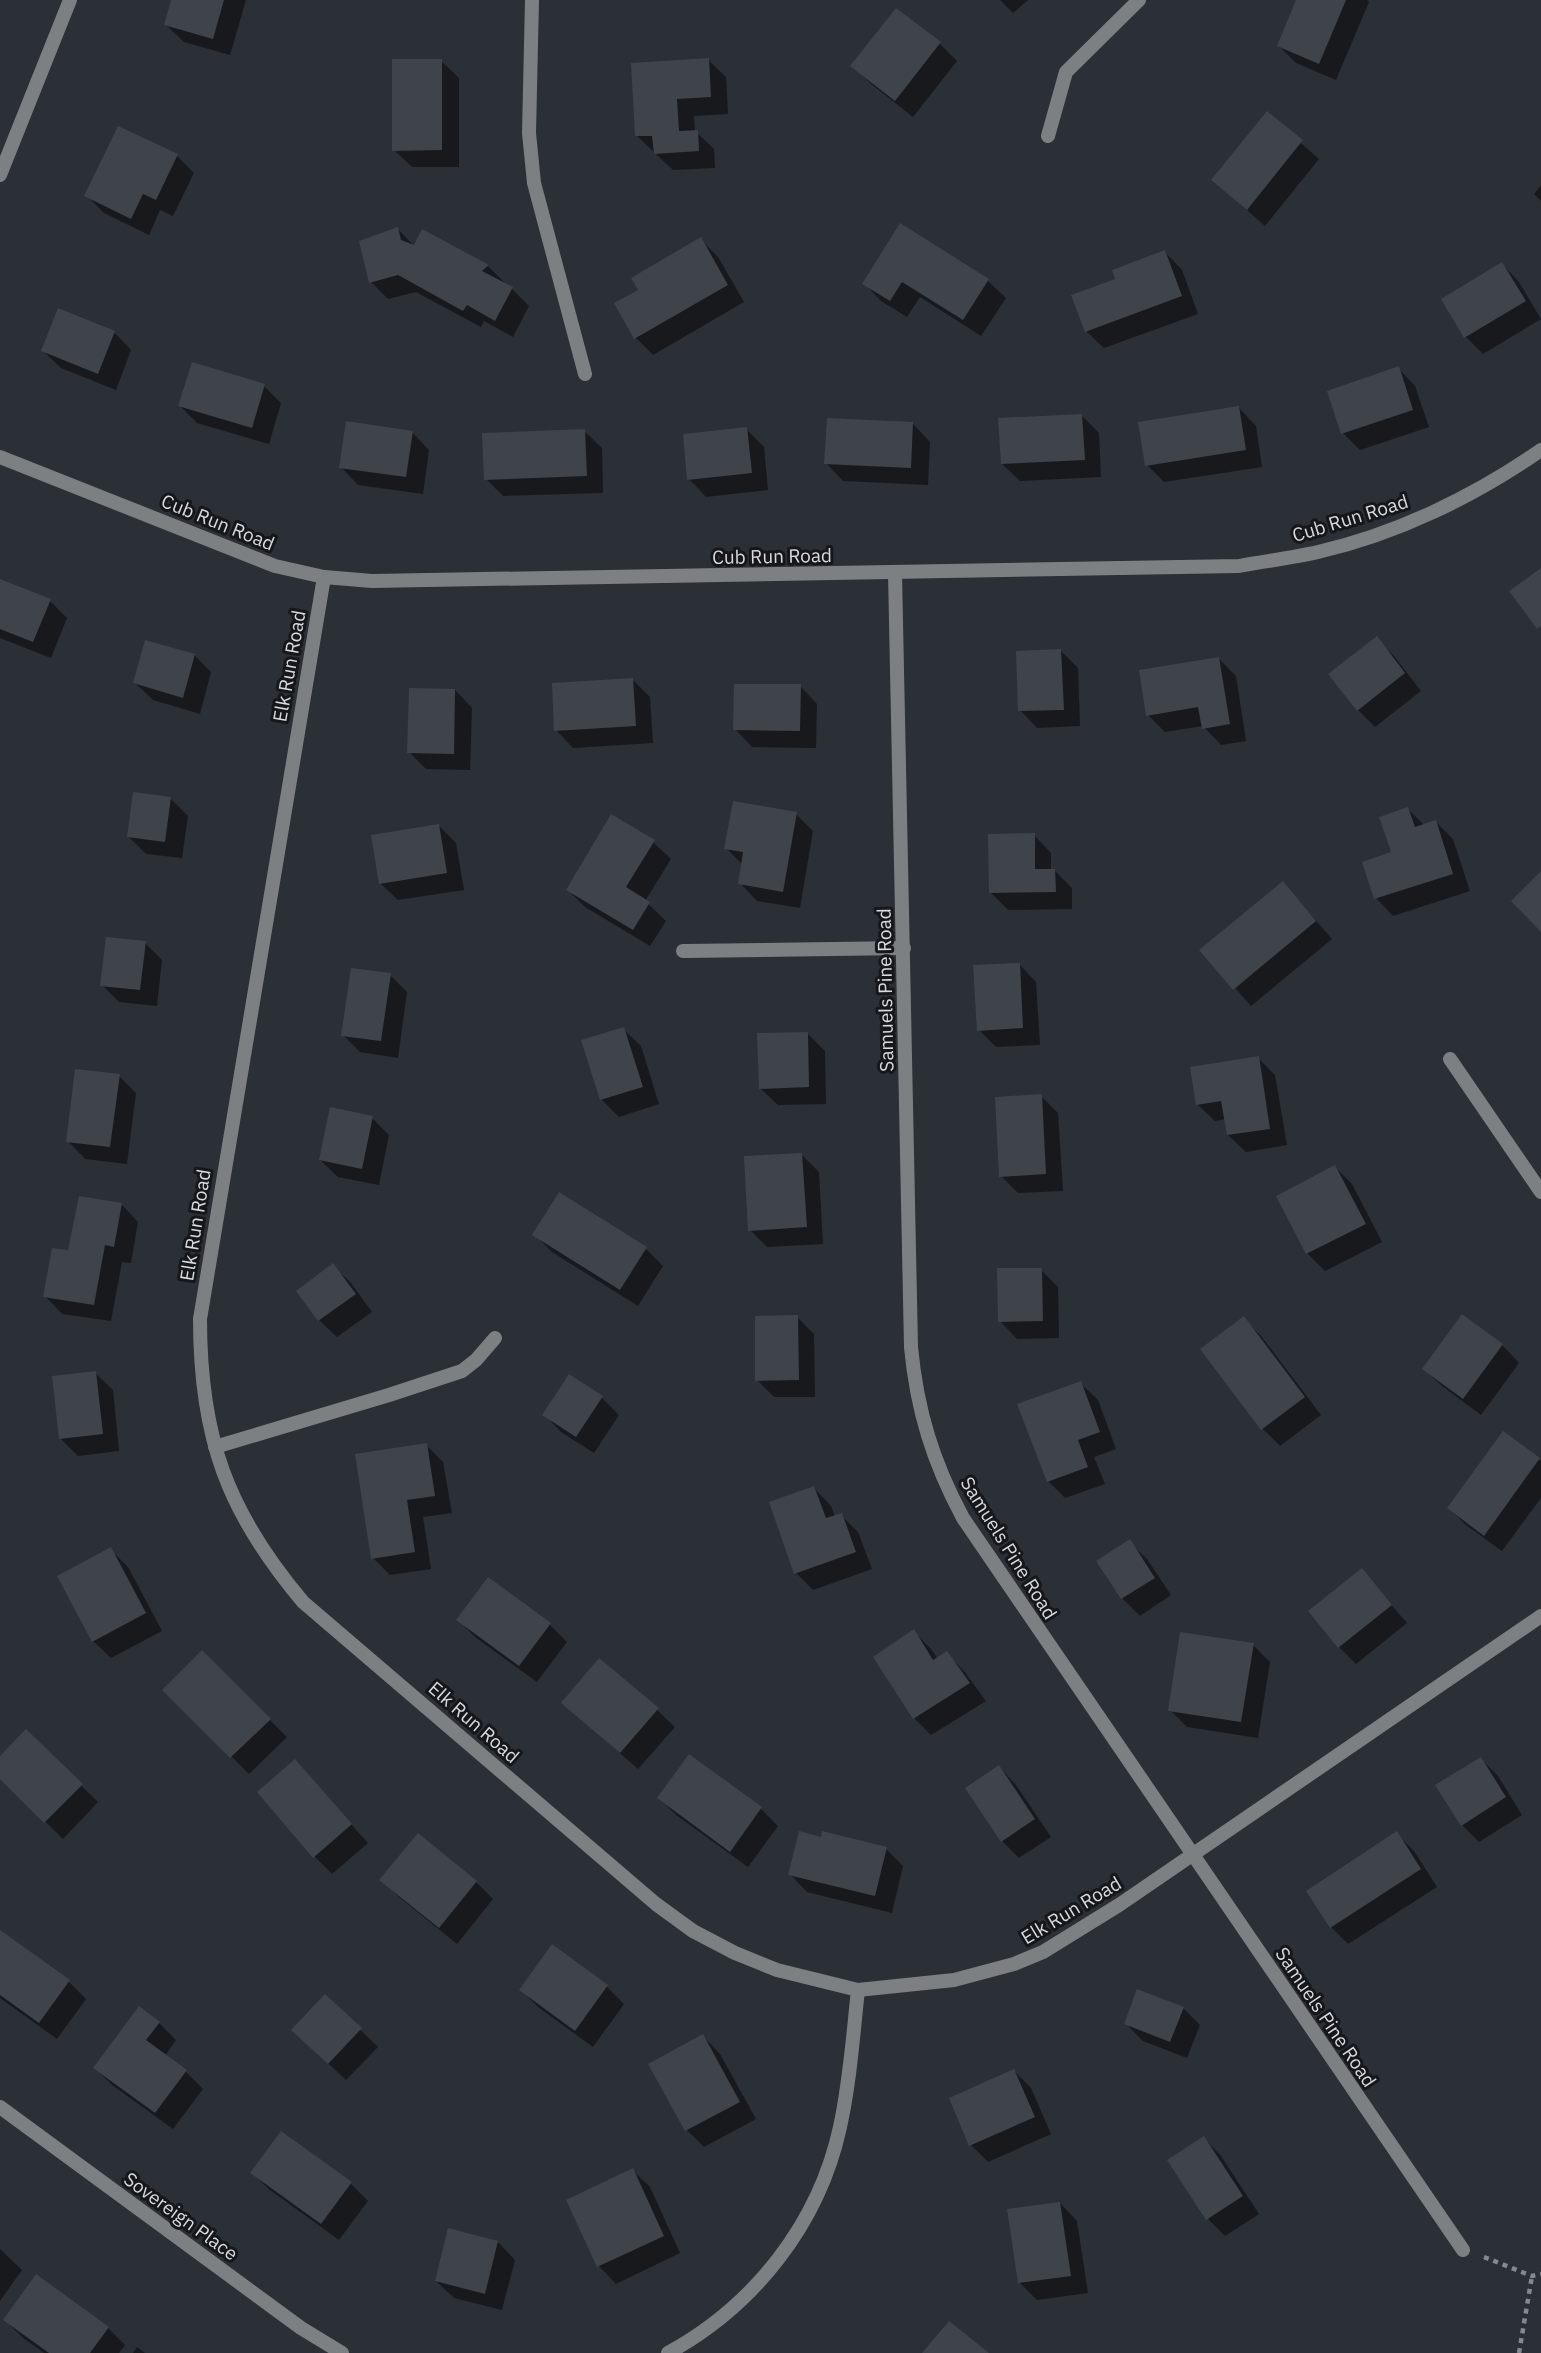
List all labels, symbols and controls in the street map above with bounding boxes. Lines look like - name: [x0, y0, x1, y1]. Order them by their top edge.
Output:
- street label: Cub Run Road: [158, 488, 278, 556]
- street label: Cub Run Road: [1289, 489, 1411, 547]
- street label: Cub Run Road: [712, 543, 832, 569]
- street label: Elk Run Road: [267, 608, 311, 724]
- street label: Samuels Pine Road: [872, 908, 898, 1072]
- street label: Elk Run Road: [174, 1167, 216, 1283]
- street label: Samuels Pine Road: [955, 1472, 1063, 1624]
- street label: Elk Run Road: [424, 1676, 524, 1768]
- street label: Elk Run Road: [1017, 1871, 1125, 1949]
- street label: Samuels Pine Road: [1270, 1942, 1382, 2092]
- street label: Sovereign Place: [119, 2167, 243, 2265]

